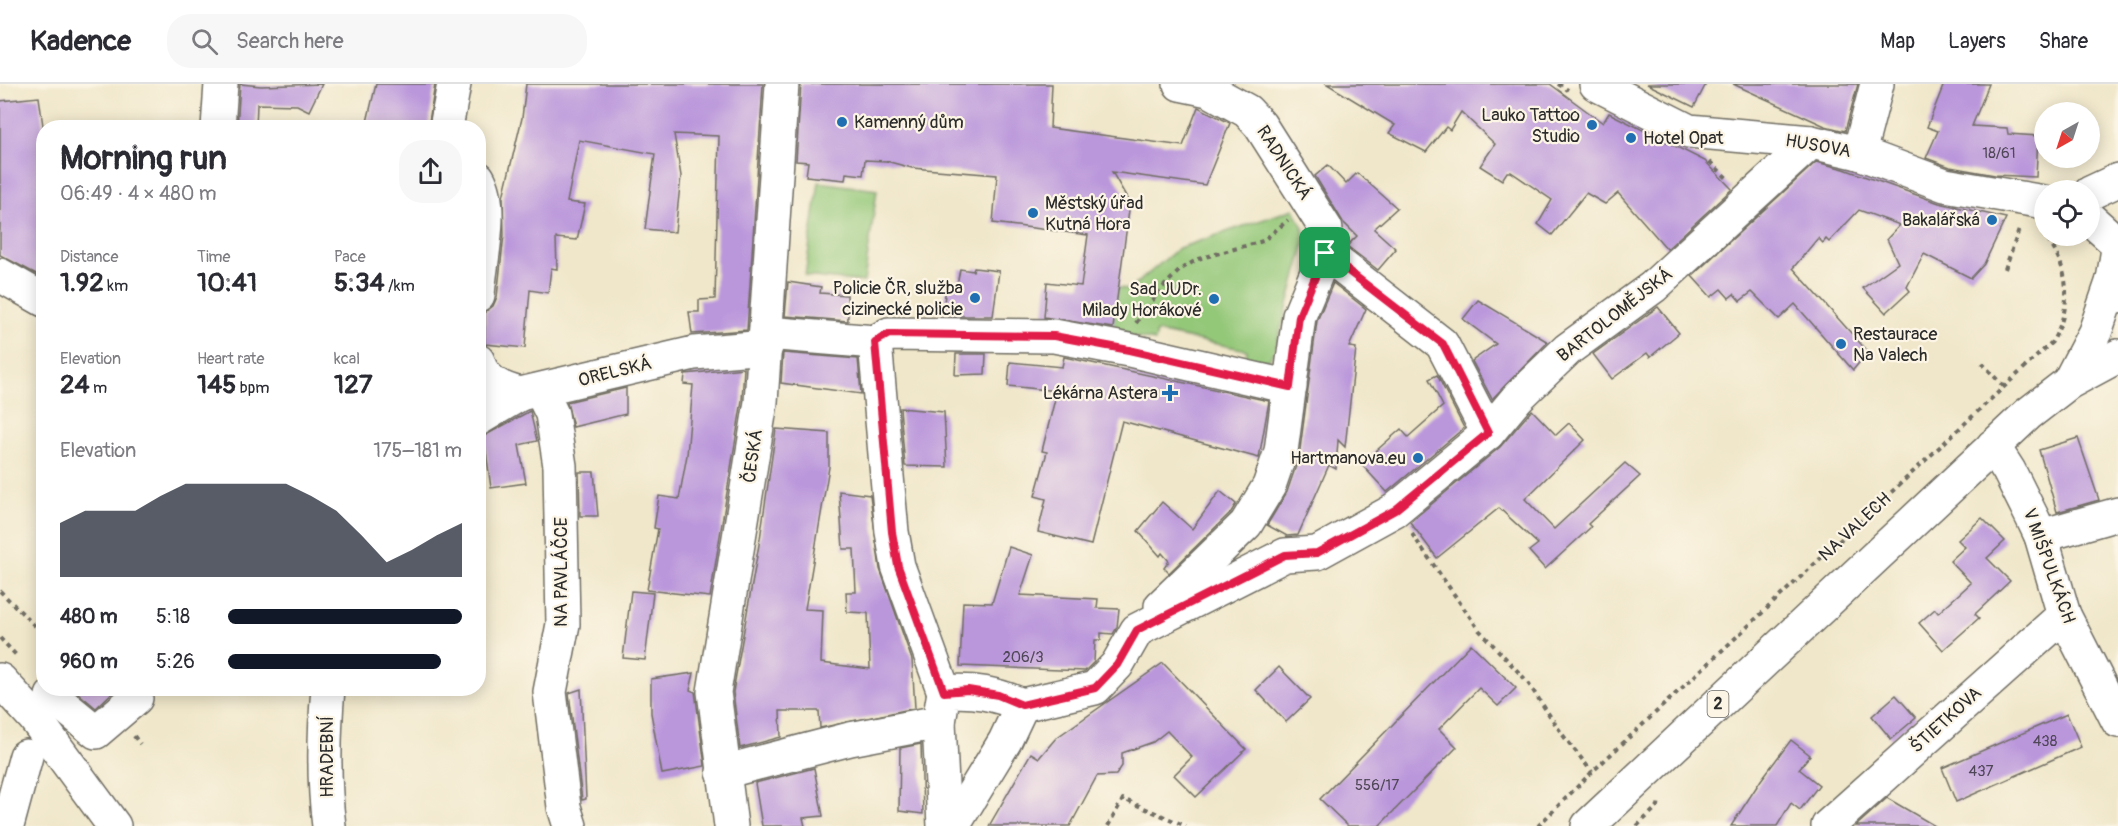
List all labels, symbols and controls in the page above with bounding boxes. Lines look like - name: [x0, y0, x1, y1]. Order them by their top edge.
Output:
- search box: [167, 14, 587, 68]
- text: Kadence: [30, 24, 131, 59]
- icon: search: [188, 25, 221, 58]
- text: Search here: [236, 27, 343, 55]
- text: Map: [1880, 28, 1915, 55]
- text: Layers: [1948, 28, 2006, 55]
- text: Share: [2039, 28, 2088, 55]
- north arrow: [2034, 102, 2100, 168]
- map controls: [2034, 102, 2100, 246]
- place label: Lauko Tattoo Studio: [1481, 104, 1580, 148]
- place label: Kamenný dům: [854, 111, 964, 134]
- marker: Kamenný dům: [835, 115, 849, 129]
- marker: Lauko Tattoo Studio: [1585, 118, 1599, 132]
- street label: RADNICKÁ: [1251, 121, 1317, 205]
- place label: Hotel Opat: [1643, 127, 1724, 150]
- street label: HUSOVA: [1783, 129, 1853, 163]
- marker: Hotel Opat: [1624, 131, 1638, 145]
- text: Morning run: [60, 138, 227, 179]
- button: share: [399, 140, 462, 203]
- house number: 18/61: [1982, 144, 2016, 163]
- button: locate: [2034, 180, 2100, 246]
- text: 06:49 · 4 × 480 m: [60, 181, 216, 206]
- place label: Městský úřad Kutná Hora: [1045, 192, 1144, 236]
- marker: Městský úřad Kutná Hora: [1026, 206, 1040, 220]
- place label: Bakalářská: [1902, 209, 1980, 232]
- marker: Bakalářská: [1985, 213, 1999, 227]
- pin: [1299, 227, 1350, 278]
- icon: arrive: [1308, 236, 1341, 269]
- text: Distance: [60, 247, 119, 267]
- text: Time: [197, 247, 230, 267]
- text: Pace: [334, 247, 366, 267]
- street label: BARTOLOMĚJSKÁ: [1553, 263, 1677, 367]
- text: 1.92: [60, 267, 104, 299]
- text: 10:41: [197, 267, 257, 299]
- text: 5:34: [334, 267, 385, 299]
- text: km: [104, 276, 128, 296]
- text: /km: [385, 276, 415, 296]
- place label: Policie ČR, služba cizinecké policie: [833, 277, 963, 321]
- place label: Sad JUDr. Milady Horákové: [1082, 278, 1202, 322]
- marker: Policie ČR, služba cizinecké policie: [968, 291, 982, 305]
- marker: Sad JUDr. Milady Horákové: [1207, 292, 1221, 306]
- place label: Restaurace Na Valech: [1853, 323, 1938, 367]
- marker: Restaurace Na Valech: [1834, 337, 1848, 351]
- text: Elevation: [60, 349, 121, 369]
- text: Heart rate: [197, 349, 264, 369]
- text: kcal: [334, 349, 360, 369]
- street label: ORELSKÁ: [576, 352, 654, 392]
- text: 24: [60, 369, 90, 401]
- text: 145: [197, 369, 236, 401]
- text: 127: [334, 369, 372, 401]
- text: m: [90, 378, 107, 398]
- text: bpm: [236, 378, 269, 398]
- place label: Lékárna Astera: [1043, 382, 1158, 405]
- marker: Lékárna Astera: [1163, 386, 1177, 400]
- street label: ČESKÁ: [738, 428, 768, 484]
- text: Elevation: [60, 438, 136, 463]
- text: 175–181 m: [373, 438, 462, 463]
- place label: Hartmanova.eu: [1290, 447, 1406, 470]
- marker: Hartmanova.eu: [1411, 451, 1425, 465]
- street label: NA VALECH: [1814, 488, 1896, 566]
- street label: V MIŠPULKÁCH: [2018, 505, 2081, 627]
- street label: NA PAVLÁČCE: [550, 517, 573, 627]
- text: 480 m: [60, 604, 117, 629]
- text: 5:18: [156, 604, 190, 629]
- house number: 206/3: [1002, 648, 1044, 667]
- text: 960 m: [60, 649, 118, 674]
- text: 5:26: [156, 649, 195, 674]
- street label: ŠTIETKOVA: [1905, 681, 1987, 758]
- road number: 2: [1708, 691, 1728, 717]
- street label: HRADEBNÍ: [316, 716, 339, 798]
- house number: 438: [2033, 732, 2058, 751]
- house number: 437: [1968, 762, 1994, 781]
- house number: 556/17: [1355, 776, 1399, 795]

